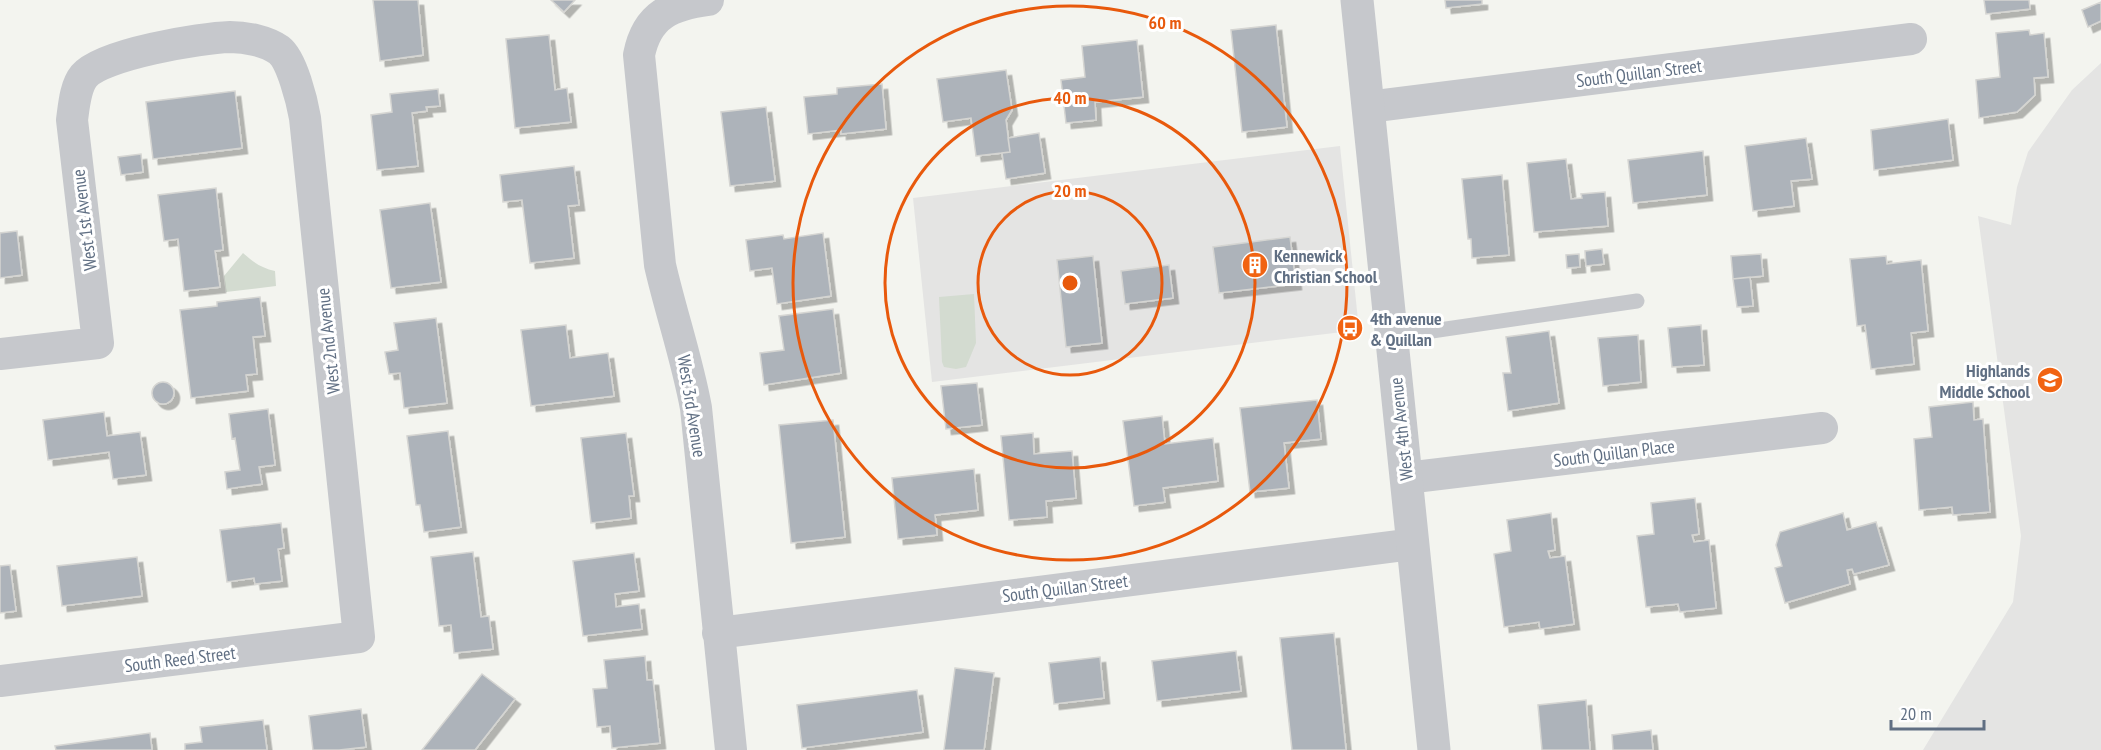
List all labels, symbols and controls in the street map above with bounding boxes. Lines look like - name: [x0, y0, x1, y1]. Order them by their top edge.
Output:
- text: 60 m: [1149, 11, 1181, 34]
- street label: South Quillan Street: [1575, 54, 1703, 92]
- text: 40 m: [1054, 86, 1086, 109]
- street label: West 1st Avenue: [66, 168, 102, 272]
- text: 20 m: [1054, 179, 1086, 202]
- place label: Kennewick Christian School: [1274, 244, 1378, 288]
- building icon: Kennewick Christian School: [1240, 250, 1270, 280]
- centre of rings: [1060, 273, 1080, 293]
- street label: West 2nd Avenue: [311, 287, 345, 395]
- place label: 4th avenue & Quillan: [1370, 307, 1442, 351]
- bus stop icon: 4th avenue & Quillan: [1335, 313, 1365, 343]
- street label: West 3rd Avenue: [673, 353, 711, 459]
- place label: Highlands Middle School: [1940, 359, 2031, 403]
- school or university icon: Highlands Middle School: [2035, 365, 2065, 395]
- street label: West 4th Avenue: [1384, 376, 1418, 482]
- street label: South Quillan Place: [1552, 434, 1676, 472]
- street label: South Quillan Street: [1001, 569, 1129, 607]
- street label: South Reed Street: [123, 641, 237, 677]
- scale bar: [1891, 693, 1984, 731]
- text: 20 m: [1900, 702, 1932, 725]

